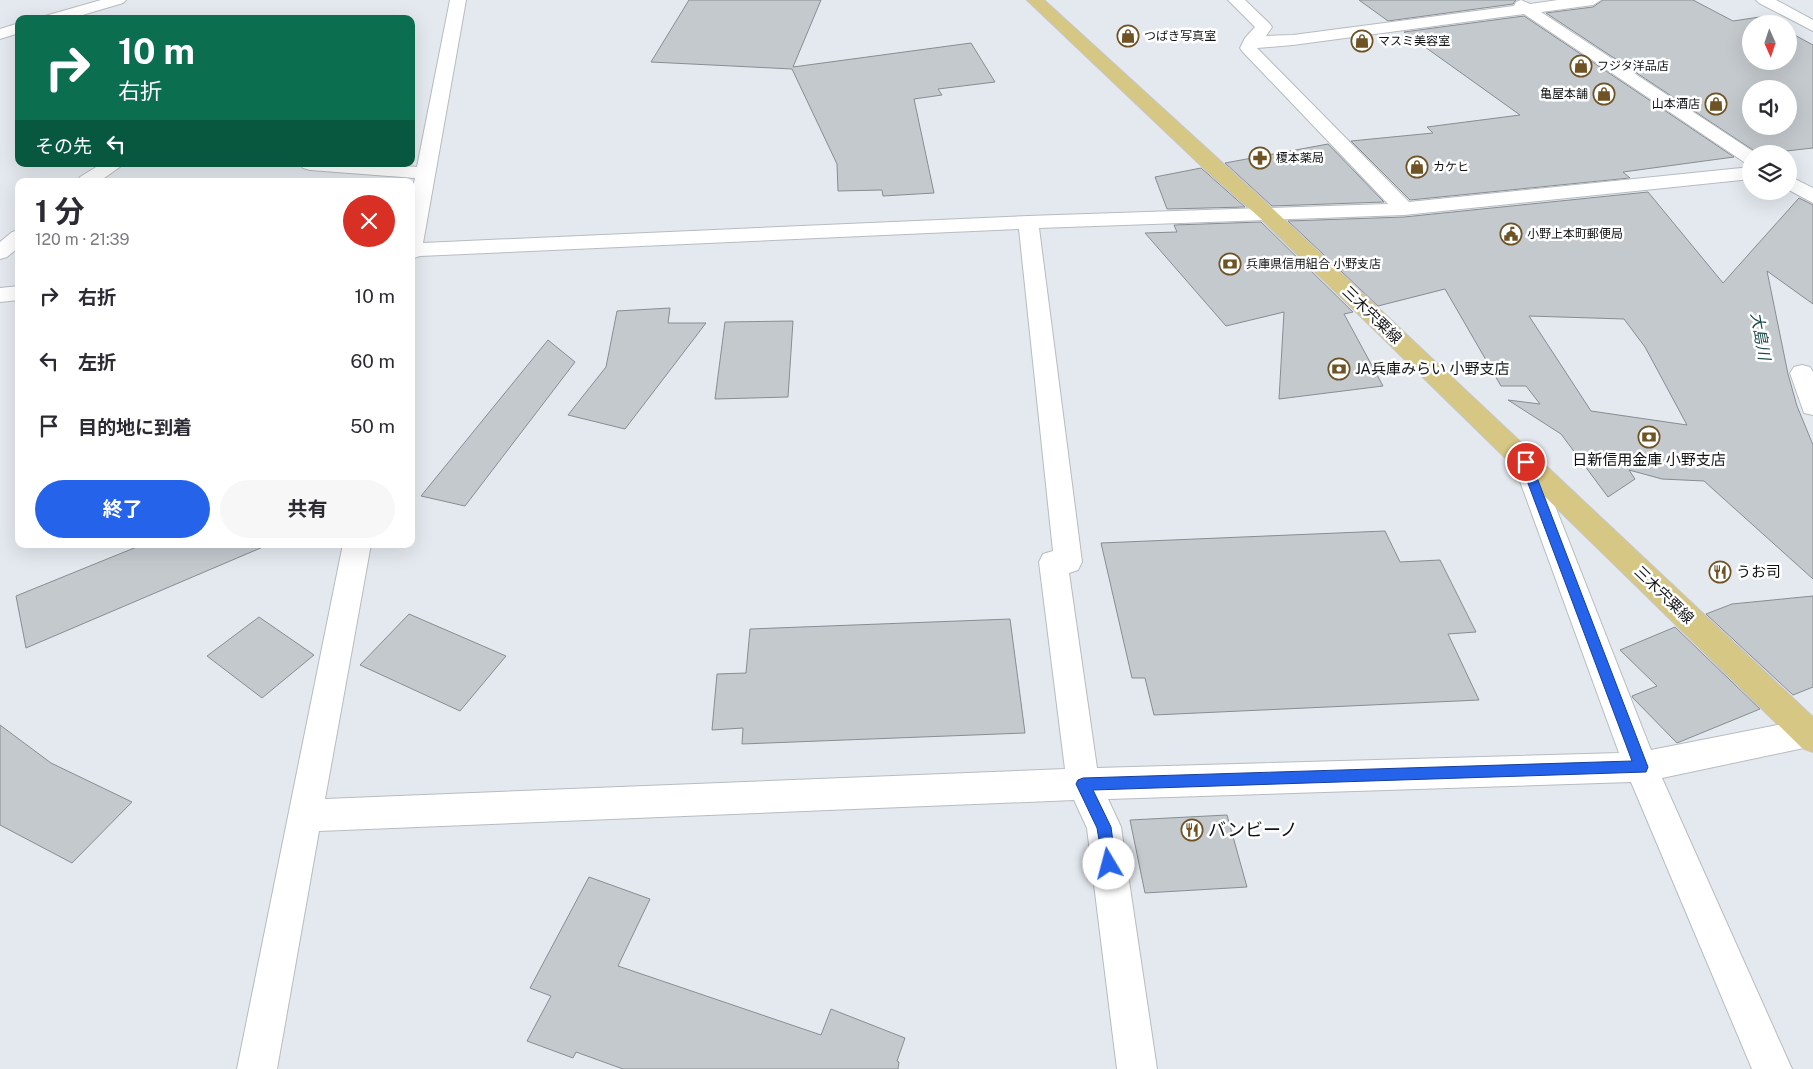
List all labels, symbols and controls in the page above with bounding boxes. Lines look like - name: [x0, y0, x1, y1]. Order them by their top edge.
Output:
- north arrow: [1742, 15, 1798, 70]
- map controls: [1742, 15, 1797, 200]
- shop icon: つばき写真室: [1116, 24, 1140, 48]
- place label: つばき写真室: [1144, 29, 1216, 43]
- shop icon: マスミ美容室: [1350, 29, 1374, 53]
- text: 10 m: [118, 31, 195, 72]
- place label: マスミ美容室: [1378, 34, 1450, 48]
- icon: right: [35, 35, 100, 100]
- shop icon: フジタ洋品店: [1569, 54, 1593, 78]
- place label: フジタ洋品店: [1597, 59, 1669, 73]
- text: 右折: [118, 78, 162, 104]
- button: sound: [1742, 80, 1797, 135]
- shop icon: 亀屋本舗: [1592, 82, 1616, 106]
- place label: 亀屋本舗: [1540, 87, 1588, 101]
- shop icon: 山本酒店: [1704, 92, 1728, 116]
- place label: 山本酒店: [1652, 97, 1700, 111]
- icon: left: [102, 130, 130, 158]
- text: その先: [35, 135, 92, 157]
- button: layers: [1742, 145, 1797, 200]
- pharmacy icon: 榎本薬局: [1248, 146, 1272, 170]
- place label: 榎本薬局: [1276, 151, 1324, 165]
- shop icon: カケヒ: [1405, 155, 1429, 179]
- place label: カケヒ: [1433, 160, 1469, 174]
- text: 1 分: [35, 193, 85, 229]
- button: close: [343, 195, 395, 247]
- public building icon: 小野上本町郵便局: [1499, 222, 1523, 246]
- place label: 小野上本町郵便局: [1527, 227, 1623, 241]
- text: 120 m · 21:39: [35, 230, 130, 249]
- bank icon: 兵庫県信用組合 小野支店: [1218, 252, 1242, 276]
- place label: 兵庫県信用組合 小野支店: [1246, 257, 1381, 271]
- icon: right: [35, 282, 63, 310]
- street label: 三木宍粟線: [1339, 282, 1405, 347]
- text: 10 m: [355, 285, 395, 307]
- text: 右折: [78, 286, 116, 308]
- water label: 大島川: [1747, 311, 1774, 363]
- icon: left: [35, 347, 63, 375]
- text: 60 m: [351, 350, 395, 372]
- text: 左折: [78, 351, 116, 373]
- bank icon: JA兵庫みらい 小野支店: [1327, 357, 1351, 381]
- place label: JA兵庫みらい 小野支店: [1355, 360, 1510, 377]
- icon: arrive: [35, 412, 63, 440]
- text: 50 m: [350, 415, 395, 437]
- text: 目的地に到着: [78, 416, 192, 438]
- bank icon: 日新信用金庫 小野支店: [1637, 425, 1661, 449]
- pin: [1505, 441, 1547, 483]
- icon: arrive: [1512, 448, 1540, 476]
- place label: 日新信用金庫 小野支店: [1572, 451, 1726, 468]
- button: 終了: [35, 480, 210, 538]
- button: 共有: [220, 480, 395, 538]
- restaurant icon: うお司: [1708, 560, 1732, 584]
- street label: 三木宍粟線: [1631, 562, 1697, 627]
- place label: うお司: [1736, 563, 1781, 580]
- restaurant icon: バンビーノ: [1180, 818, 1204, 842]
- place label: バンビーノ: [1208, 819, 1298, 840]
- position arrow: [1082, 837, 1134, 889]

